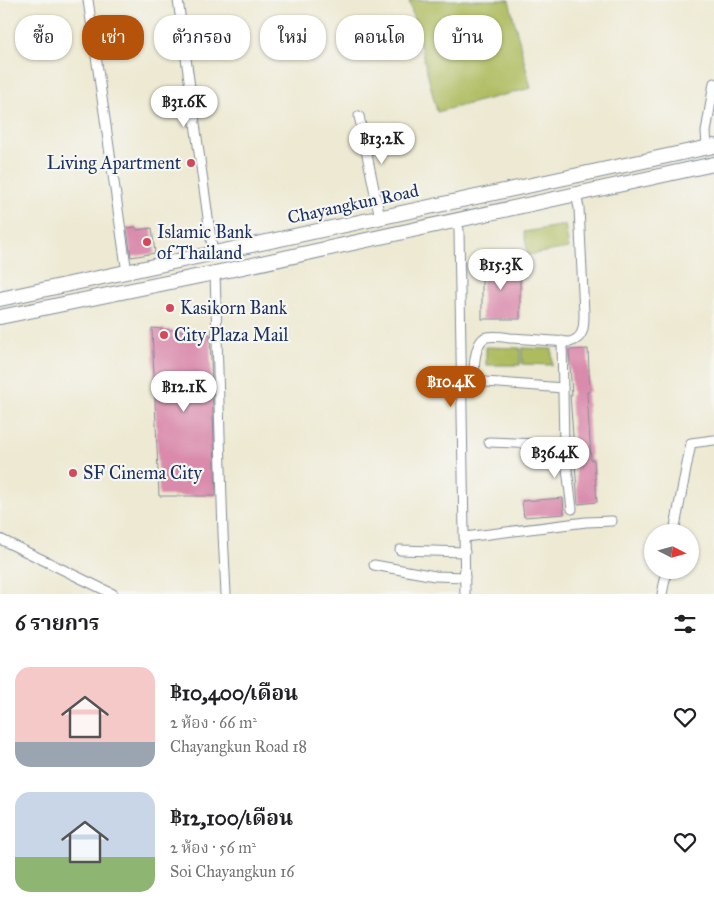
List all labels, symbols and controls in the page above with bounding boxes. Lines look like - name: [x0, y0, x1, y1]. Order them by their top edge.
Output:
- chip: ซื้อ: [15, 15, 72, 60]
- chip: เช่า: [82, 15, 144, 60]
- chip: ตัวกรอง: [154, 15, 250, 60]
- chip: ใหม่: [260, 15, 326, 60]
- chip: คอนโด: [336, 15, 424, 60]
- chip: บ้าน: [434, 15, 502, 60]
- pin: ฿31.6K: [143, 86, 225, 128]
- text: ฿31.6K: [162, 92, 206, 111]
- pin: ฿13.2K: [341, 122, 423, 165]
- text: ฿13.2K: [360, 129, 404, 148]
- place label: Living Apartment: [47, 152, 182, 175]
- marker: Living Apartment: [185, 157, 197, 169]
- street label: Chayangkun Road: [285, 179, 421, 230]
- place label: Islamic Bank of Thailand: [157, 221, 253, 264]
- marker: Islamic Bank of Thailand: [141, 236, 153, 248]
- pin: ฿15.3K: [460, 248, 542, 291]
- text: ฿15.3K: [479, 255, 523, 274]
- place label: Kasikorn Bank: [180, 297, 288, 319]
- marker: Kasikorn Bank: [164, 302, 176, 314]
- place label: City Plaza Mail: [174, 324, 288, 346]
- marker: City Plaza Mail: [158, 329, 170, 341]
- pin: ฿10.4K: [410, 366, 492, 408]
- pin: ฿12.1K: [143, 370, 225, 413]
- text: ฿10.4K: [427, 372, 475, 391]
- text: ฿12.1K: [162, 377, 206, 396]
- pin: ฿36.4K: [514, 436, 596, 479]
- text: ฿36.4K: [531, 443, 579, 462]
- place label: SF Cinema City: [83, 462, 203, 484]
- marker: SF Cinema City: [67, 467, 79, 479]
- north arrow: [644, 524, 699, 579]
- map controls: [644, 524, 699, 579]
- text: 6 รายการ: [15, 610, 100, 636]
- icon: filters: [671, 610, 699, 638]
- text: ฿10,400/เดือน: [170, 680, 298, 706]
- icon: home: [55, 687, 115, 747]
- icon: heart: [671, 703, 699, 731]
- text: 2 ห้อง · 66 m²: [170, 713, 257, 732]
- text: Chayangkun Road 18: [170, 737, 307, 756]
- text: ฿12,100/เดือน: [170, 805, 293, 831]
- icon: home: [55, 812, 115, 872]
- icon: heart: [671, 828, 699, 856]
- text: 2 ห้อง · 56 m²: [170, 838, 256, 857]
- text: Soi Chayangkun 16: [170, 862, 294, 881]

